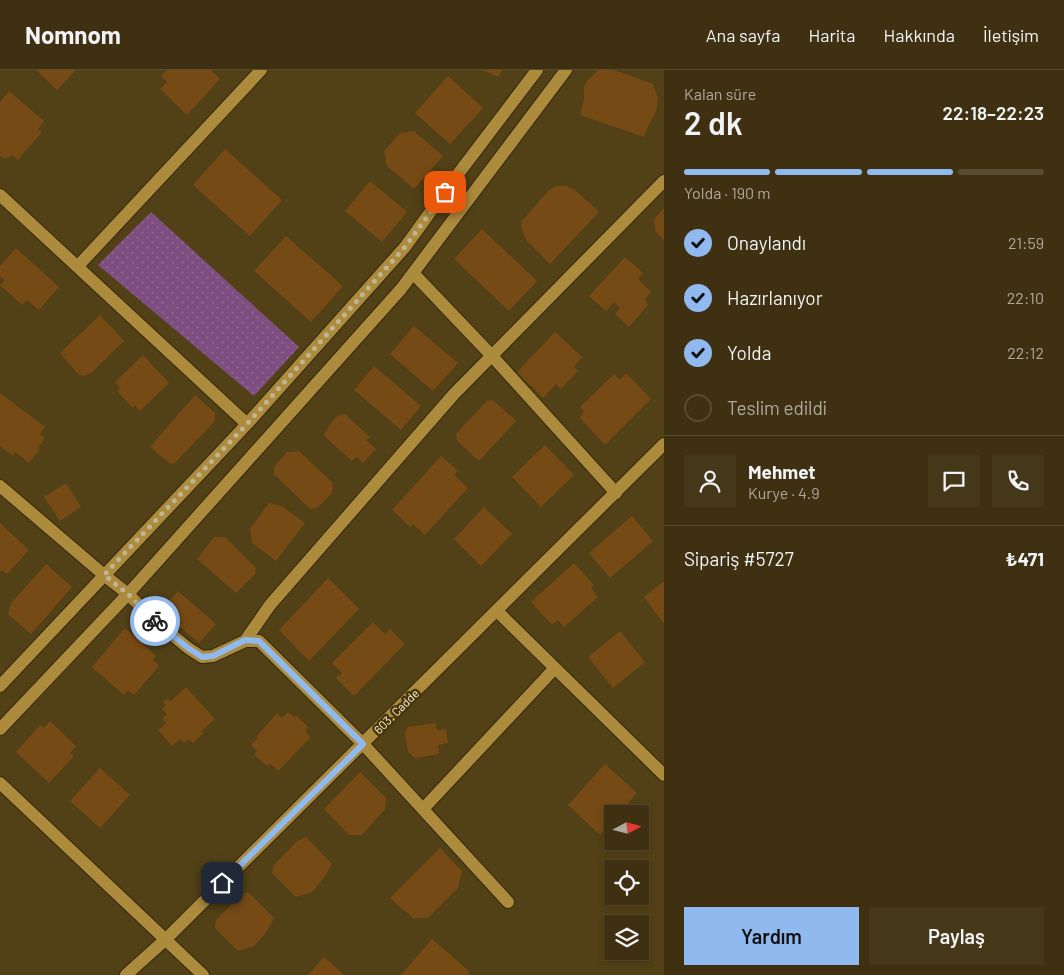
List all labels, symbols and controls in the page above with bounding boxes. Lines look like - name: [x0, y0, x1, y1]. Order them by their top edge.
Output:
- text: Nomnom: [25, 20, 121, 49]
- text: Ana sayfa: [706, 24, 780, 46]
- text: Harita: [808, 24, 856, 46]
- text: Hakkında: [884, 24, 955, 46]
- text: İletişim: [983, 24, 1039, 46]
- text: Kalan süre: [684, 84, 756, 103]
- text: 22:18–22:23: [943, 101, 1044, 124]
- text: 2 dk: [684, 103, 743, 141]
- pin: [424, 171, 466, 213]
- icon: bag: [431, 178, 459, 206]
- text: Yolda · 190 m: [684, 183, 771, 202]
- icon: check: [684, 229, 712, 257]
- text: Onaylandı: [727, 231, 806, 254]
- text: 21:59: [1008, 233, 1044, 252]
- icon: check: [684, 284, 712, 312]
- text: Hazırlanıyor: [727, 286, 823, 309]
- text: 22:10: [1007, 288, 1044, 307]
- icon: check: [684, 339, 712, 367]
- text: Yolda: [727, 341, 771, 364]
- text: 22:12: [1007, 343, 1044, 362]
- text: Teslim edildi: [727, 396, 827, 419]
- button: person: [684, 455, 736, 507]
- button: chat: [928, 455, 980, 507]
- button: phone: [992, 455, 1044, 507]
- text: Mehmet: [748, 460, 816, 483]
- text: Kurye · 4.9: [748, 483, 820, 502]
- text: Sipariş #5727: [684, 547, 794, 570]
- text: ₺471: [1005, 547, 1044, 570]
- courier: [130, 596, 180, 646]
- icon: bike: [141, 607, 169, 635]
- street label: 603. Cadde: [371, 686, 421, 736]
- north arrow: [604, 805, 649, 850]
- map controls: [604, 805, 649, 960]
- button: locate: [604, 860, 649, 905]
- pin: [201, 862, 243, 904]
- icon: home: [208, 869, 236, 897]
- button: Yardım: [684, 907, 859, 965]
- button: Paylaş: [869, 907, 1044, 965]
- button: layers: [604, 915, 649, 960]

